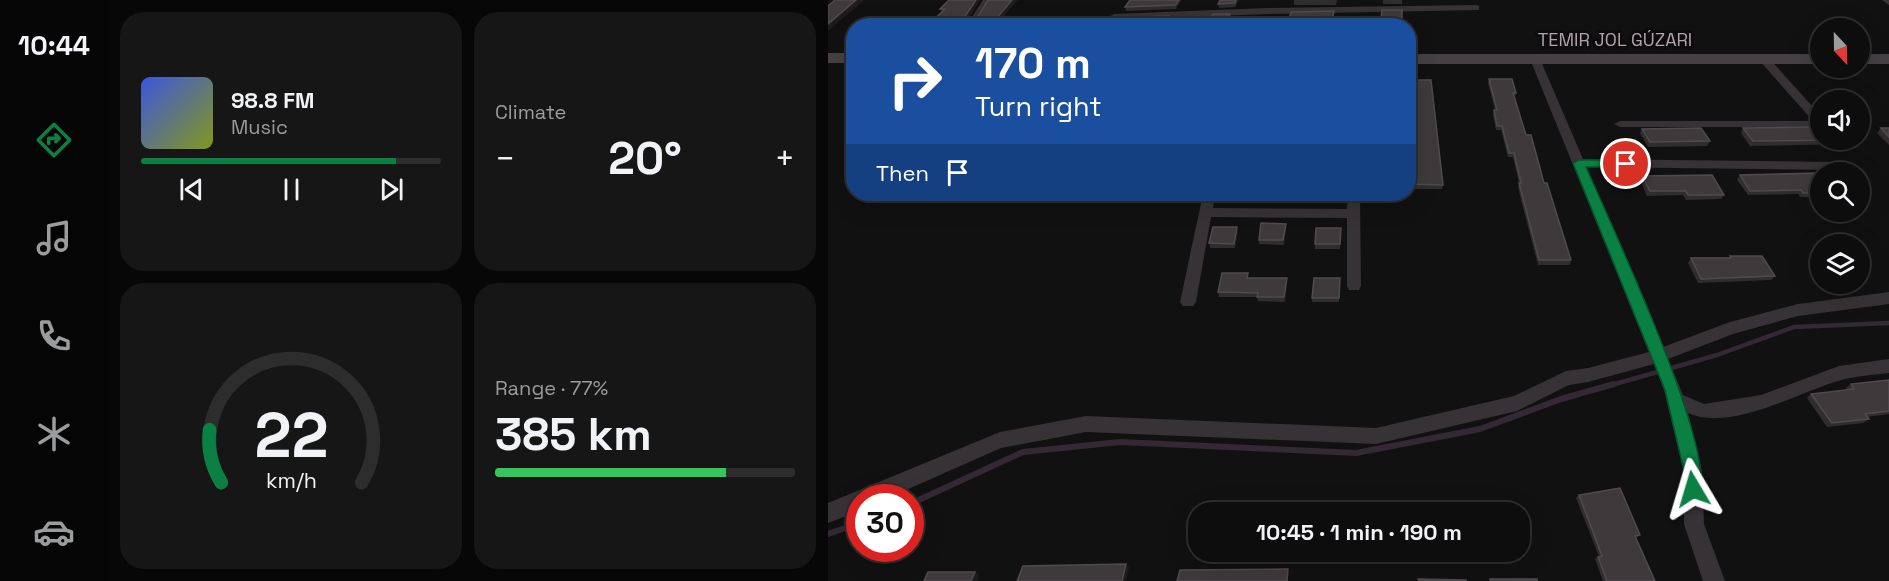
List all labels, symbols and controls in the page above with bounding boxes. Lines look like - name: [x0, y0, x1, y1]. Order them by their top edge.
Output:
- north arrow: [1810, 18, 1870, 78]
- map controls: [1810, 18, 1870, 294]
- text: 10:44: [18, 28, 90, 63]
- street label: TEMIR JOL GÚZARI: [1538, 28, 1692, 51]
- text: 170 m: [975, 37, 1091, 90]
- icon: right: [876, 42, 954, 120]
- text: 98.8 FM: [231, 86, 314, 114]
- text: Turn right: [975, 89, 1102, 124]
- button: sound: [1810, 90, 1870, 150]
- text: Climate: [495, 99, 566, 125]
- text: Music: [231, 114, 288, 140]
- icon: directions: [33, 119, 75, 161]
- text: 20°: [608, 130, 682, 187]
- text: −: [495, 138, 515, 180]
- text: +: [775, 138, 795, 180]
- pin: [1600, 138, 1651, 189]
- icon: arrive: [1609, 147, 1642, 180]
- icon: arrive: [941, 156, 974, 189]
- text: Then: [876, 159, 929, 187]
- button: search: [1810, 162, 1870, 222]
- icon: previous: [175, 173, 208, 206]
- icon: pause: [275, 173, 308, 206]
- icon: next: [375, 173, 408, 206]
- icon: music: [33, 217, 75, 259]
- button: layers: [1810, 234, 1870, 294]
- icon: phone: [33, 315, 75, 357]
- text: Range · 77%: [495, 375, 608, 401]
- text: 22: [254, 396, 328, 475]
- text: 385 km: [495, 406, 652, 463]
- icon: climate: [33, 413, 75, 455]
- position arrow: [1661, 457, 1725, 521]
- text: km/h: [265, 467, 317, 494]
- speed limit sign: 30: [846, 484, 924, 562]
- icon: car: [33, 511, 75, 553]
- text: 10:45 · 1 min · 190 m: [1256, 518, 1462, 546]

